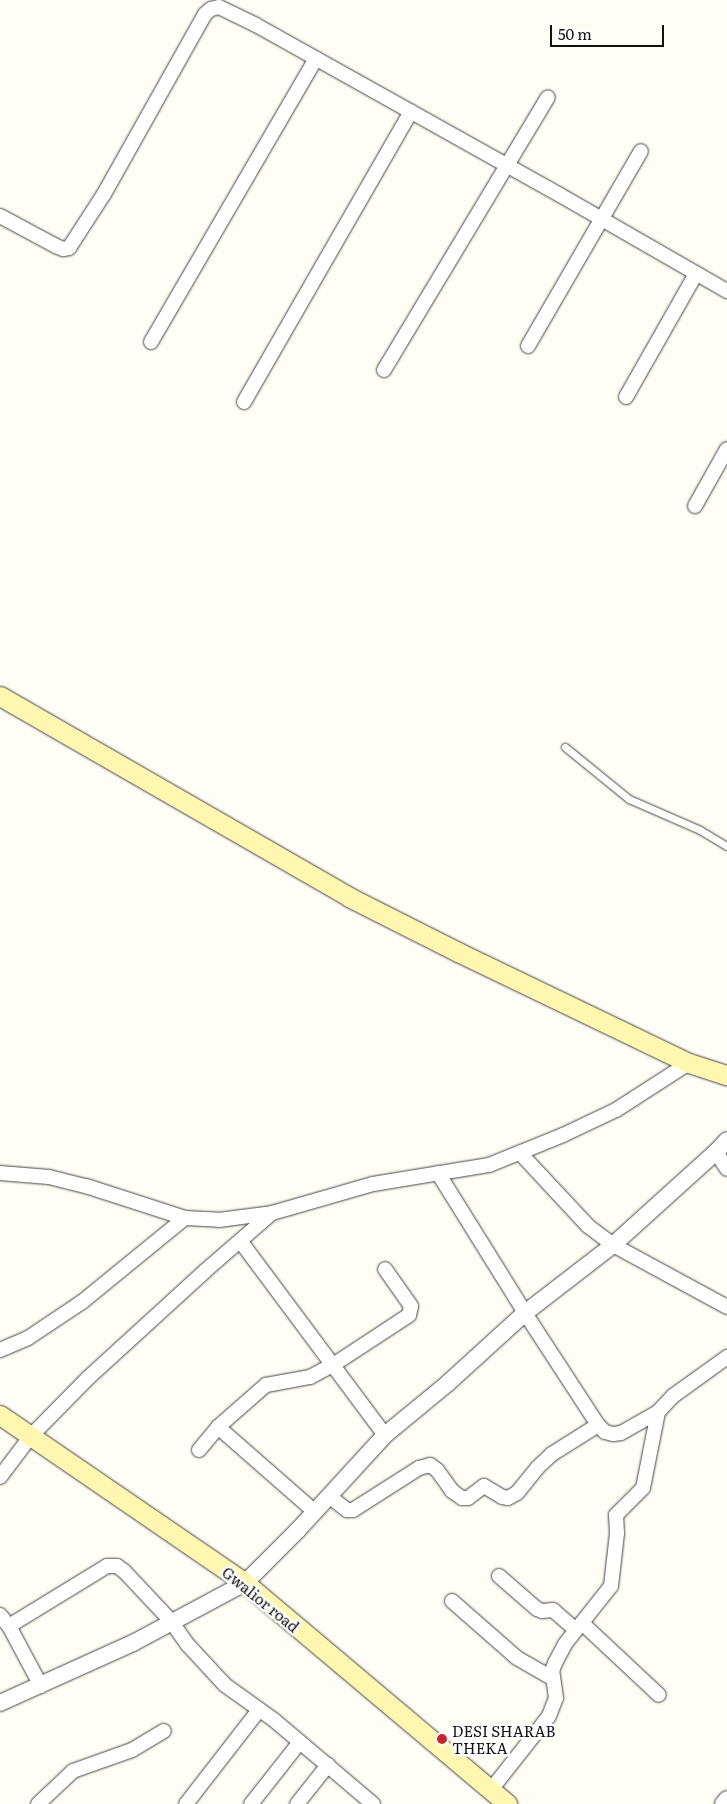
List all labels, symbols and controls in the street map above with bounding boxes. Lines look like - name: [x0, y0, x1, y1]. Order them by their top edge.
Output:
- scale bar: [552, 15, 666, 47]
- text: 50 m: [558, 22, 592, 45]
- street label: Gwalior road: [219, 1563, 303, 1635]
- place label: DESI SHARAB THEKA: [452, 1721, 556, 1756]
- marker: DESI SHARAB THEKA: [436, 1733, 448, 1745]

